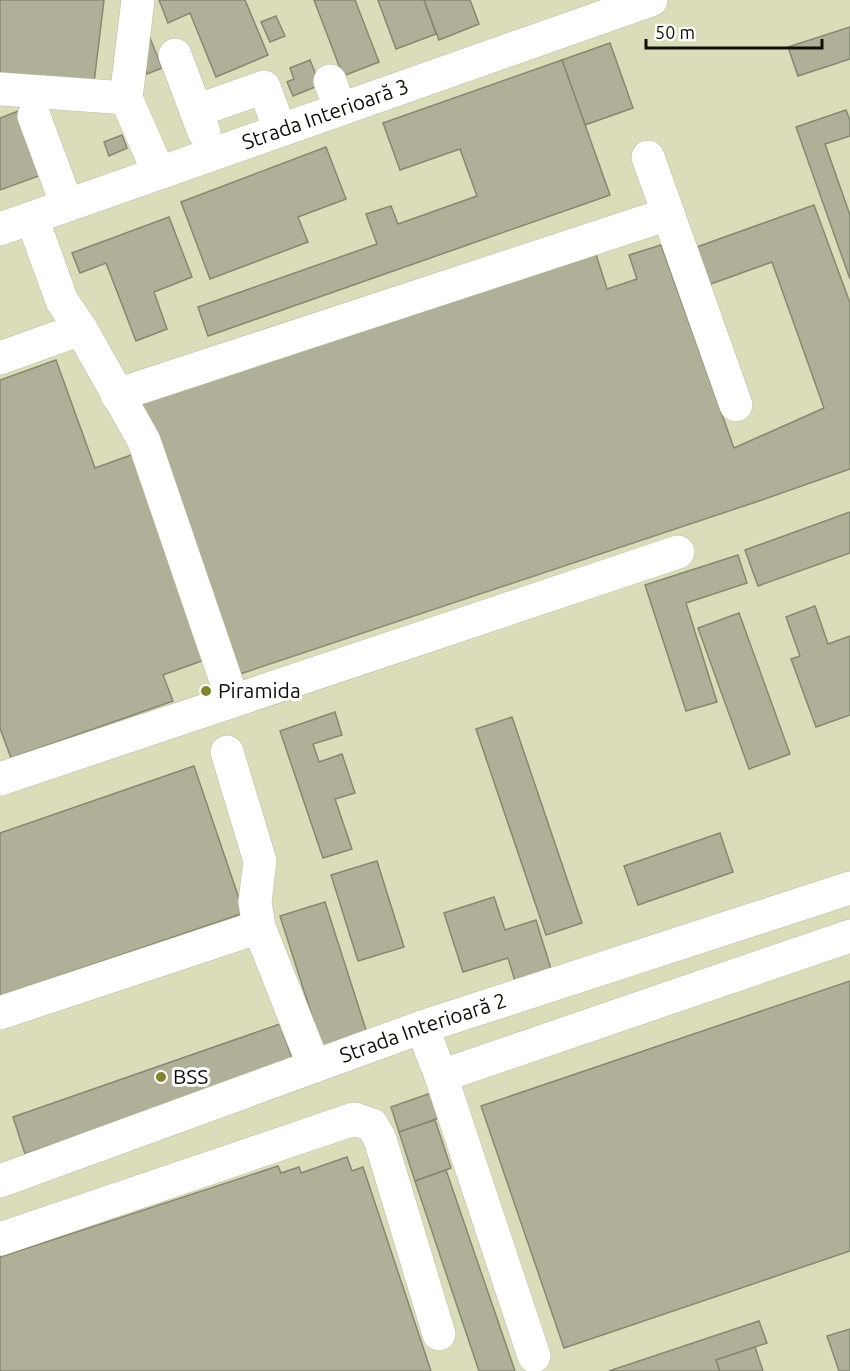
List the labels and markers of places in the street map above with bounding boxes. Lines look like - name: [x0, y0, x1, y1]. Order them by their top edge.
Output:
- place label: Piramida: [218, 678, 301, 702]
- marker: Piramida: [199, 684, 213, 698]
- place label: BSS: [173, 1064, 208, 1088]
- marker: BSS: [154, 1070, 168, 1084]

